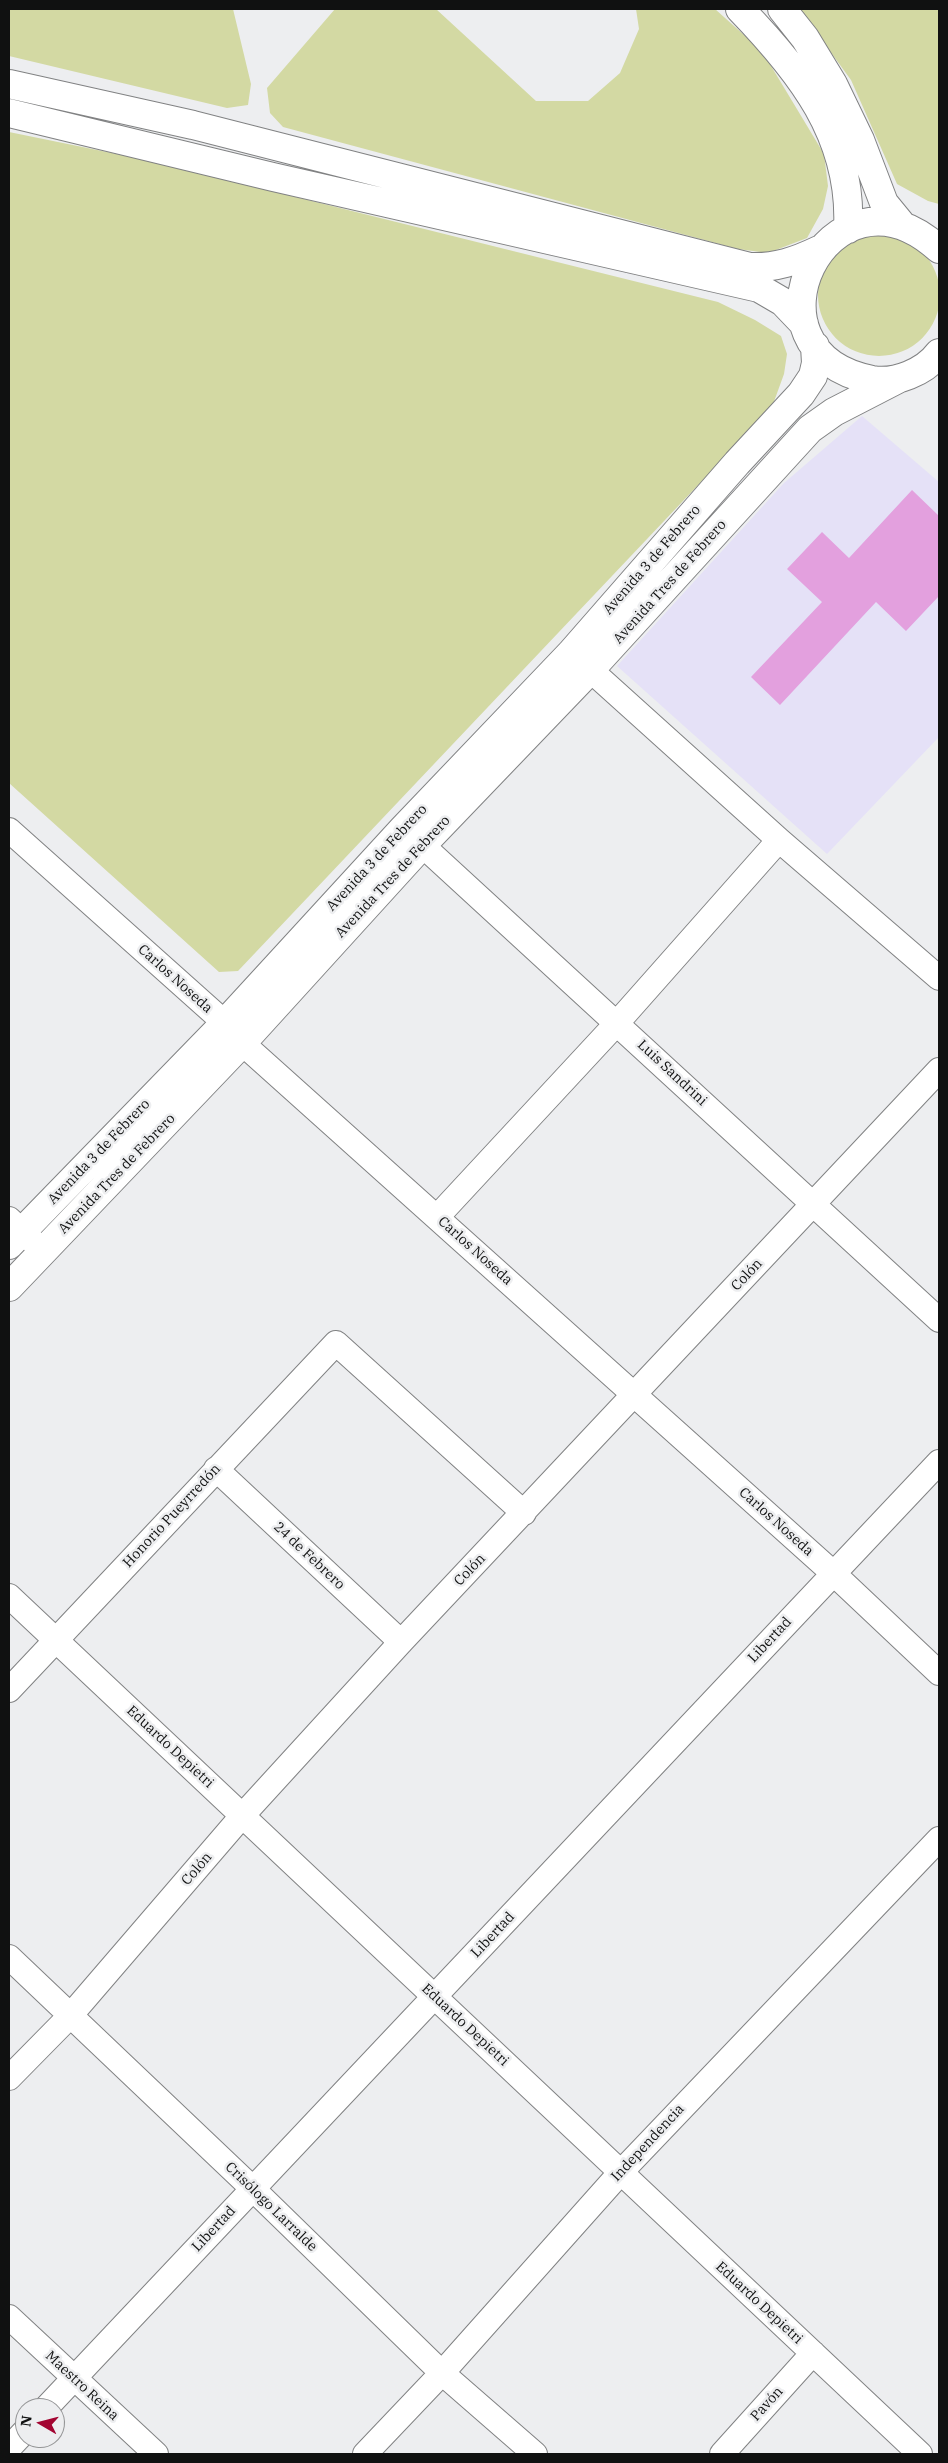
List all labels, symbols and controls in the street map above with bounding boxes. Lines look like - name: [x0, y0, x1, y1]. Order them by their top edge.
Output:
- street label: Avenida 3 de Febrero: [600, 502, 704, 618]
- street label: Avenida Tres de Febrero: [610, 517, 730, 647]
- street label: Avenida 3 de Febrero: [323, 801, 431, 915]
- street label: Avenida Tres de Febrero: [332, 813, 454, 941]
- street label: Carlos Noseda: [134, 941, 216, 1017]
- street label: Luis Sandrini: [634, 1037, 710, 1109]
- street label: Avenida 3 de Febrero: [44, 1096, 154, 1208]
- street label: Avenida Tres de Febrero: [55, 1110, 179, 1238]
- street label: Carlos Noseda: [434, 1213, 516, 1289]
- street label: Colón: [728, 1255, 766, 1295]
- street label: Honorio Pueyrredón: [120, 1461, 224, 1571]
- street label: Carlos Noseda: [735, 1484, 817, 1560]
- street label: 24 de Febrero: [270, 1519, 348, 1593]
- street label: Colón: [451, 1551, 489, 1589]
- street label: Libertad: [745, 1614, 795, 1666]
- street label: Eduardo Depietri: [123, 1702, 217, 1792]
- street label: Colón: [178, 1849, 216, 1889]
- street label: Libertad: [468, 1909, 518, 1961]
- street label: Eduardo Depietri: [418, 1980, 512, 2070]
- street label: Independencia: [608, 2101, 688, 2185]
- street label: Crisólogo Larralde: [222, 2159, 320, 2255]
- street label: Libertad: [189, 2203, 239, 2255]
- street label: Eduardo Depietri: [712, 2258, 806, 2348]
- street label: Maestro Reina: [42, 2348, 122, 2424]
- street label: Pavón: [747, 2383, 787, 2425]
- north arrow: [15, 2398, 65, 2448]
- text: N: [16, 2414, 36, 2428]

